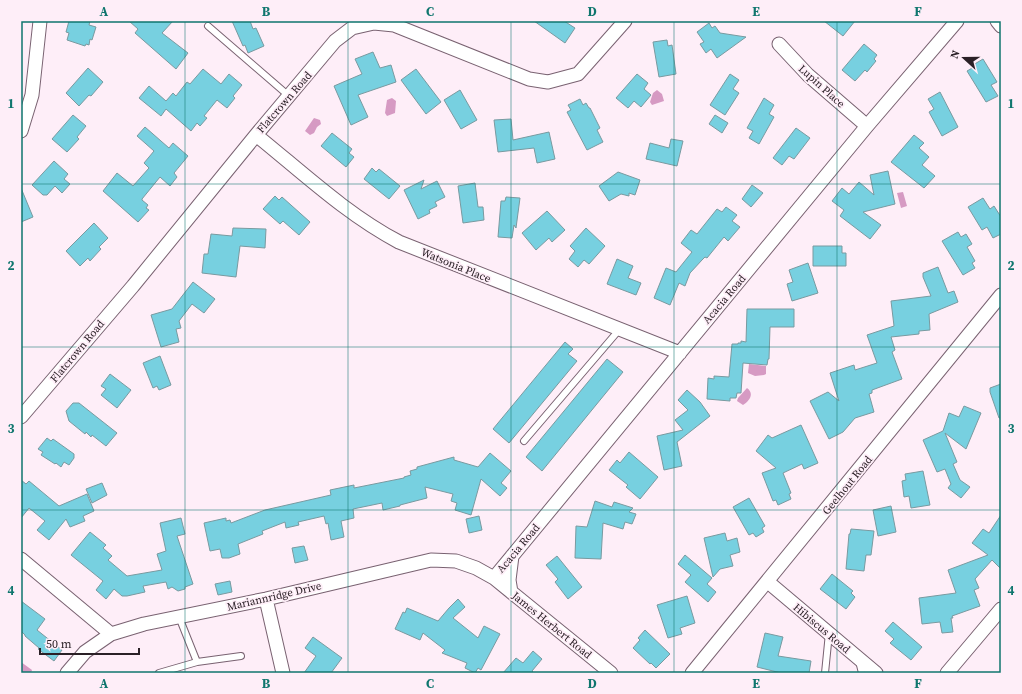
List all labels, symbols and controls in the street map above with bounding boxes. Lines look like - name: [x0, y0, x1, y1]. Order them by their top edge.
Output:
- text: A: [100, 3, 109, 20]
- text: B: [262, 3, 271, 20]
- text: C: [426, 3, 434, 20]
- text: D: [587, 3, 597, 20]
- text: E: [752, 3, 760, 20]
- text: F: [914, 3, 922, 20]
- north arrow: [944, 38, 984, 78]
- text: N: [947, 48, 964, 61]
- street label: Lupin Place: [795, 61, 848, 112]
- street label: Flatcrown Road: [253, 68, 316, 136]
- text: 1: [7, 95, 15, 112]
- text: 1: [1007, 95, 1015, 112]
- street label: Watsonia Place: [419, 245, 493, 286]
- text: 2: [7, 257, 15, 274]
- text: 2: [1007, 257, 1015, 274]
- street label: Acacia Road: [699, 271, 750, 327]
- street label: Flatcrown Road: [47, 316, 108, 386]
- text: 3: [7, 420, 15, 437]
- text: 3: [1007, 420, 1015, 437]
- street label: Geelhout Road: [819, 452, 876, 518]
- street label: Acacia Road: [493, 520, 544, 576]
- street label: Mariannridge Drive: [225, 578, 323, 615]
- text: 4: [7, 582, 15, 599]
- text: 4: [1007, 582, 1015, 599]
- street label: James Herbert Road: [508, 588, 595, 663]
- street label: Hibiscus Road: [790, 600, 854, 657]
- scale bar: [40, 630, 139, 656]
- text: 50 m: [46, 636, 72, 652]
- text: A: [100, 675, 109, 692]
- text: B: [262, 675, 271, 692]
- text: C: [426, 675, 434, 692]
- text: D: [587, 675, 597, 692]
- text: E: [752, 675, 760, 692]
- text: F: [914, 675, 922, 692]

